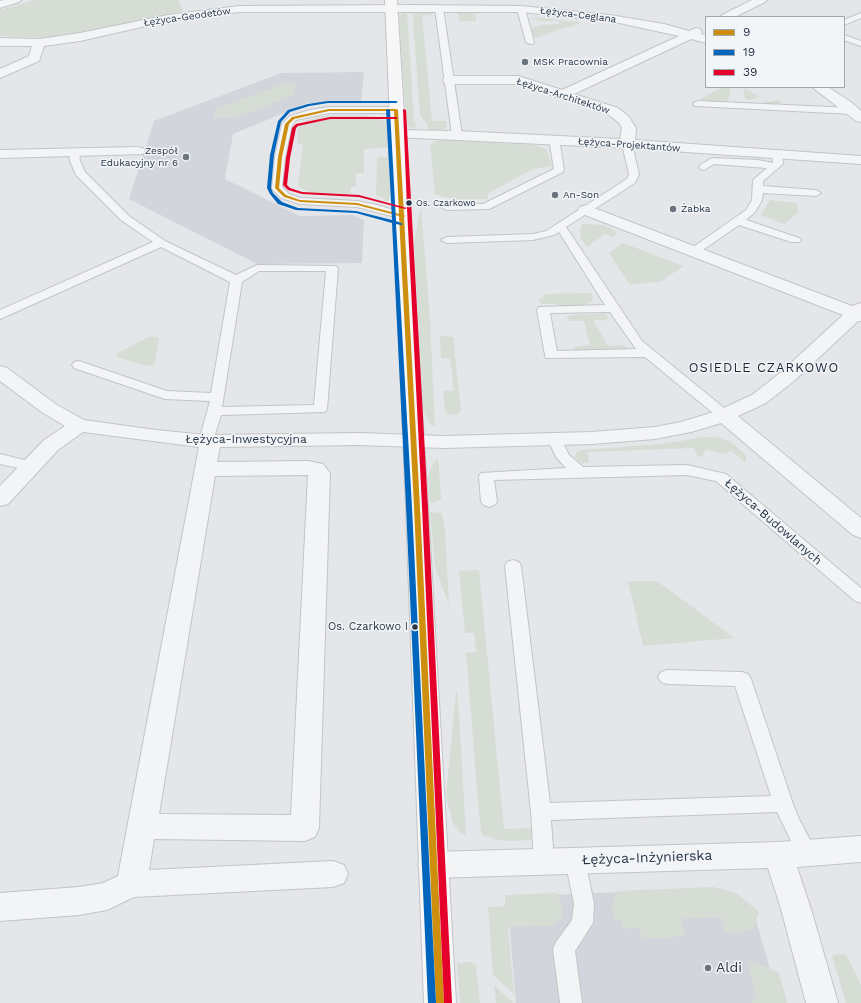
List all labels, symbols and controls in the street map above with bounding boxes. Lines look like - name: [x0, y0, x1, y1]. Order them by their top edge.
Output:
- street label: Łężyca-Ceglana: [539, 4, 617, 26]
- street label: Łężyca-Geodetów: [143, 5, 231, 29]
- legend: [705, 16, 845, 88]
- text: 9: [743, 25, 750, 39]
- text: 19: [743, 45, 755, 59]
- place label: MSK Pracownia: [533, 56, 608, 68]
- marker: MSK Pracownia: [520, 57, 530, 67]
- text: 39: [743, 65, 757, 79]
- street label: Łężyca-Architektów: [515, 75, 611, 117]
- street label: Łężyca-Projektantów: [577, 135, 681, 155]
- place label: Zespół Edukacyjny nr 6: [101, 145, 178, 168]
- marker: Zespół Edukacyjny nr 6: [181, 152, 191, 162]
- place label: An-Son: [563, 189, 599, 201]
- marker: An-Son: [550, 190, 560, 200]
- marker: Os. Czarkowo: [404, 198, 414, 208]
- place label: Os. Czarkowo: [416, 198, 476, 208]
- place label: Żabka: [681, 203, 710, 215]
- marker: Żabka: [668, 204, 678, 214]
- district label: OSIEDLE CZARKOWO: [689, 360, 839, 376]
- street label: Łężyca-Inwestycyjna: [185, 432, 307, 446]
- street label: Łężyca-Budowlanych: [721, 476, 825, 568]
- place label: Os. Czarkowo I: [328, 620, 408, 634]
- marker: Os. Czarkowo I: [410, 622, 420, 632]
- street label: Łężyca-Inżynierska: [582, 847, 712, 869]
- place label: Aldi: [716, 960, 742, 976]
- marker: Aldi: [703, 963, 713, 973]

